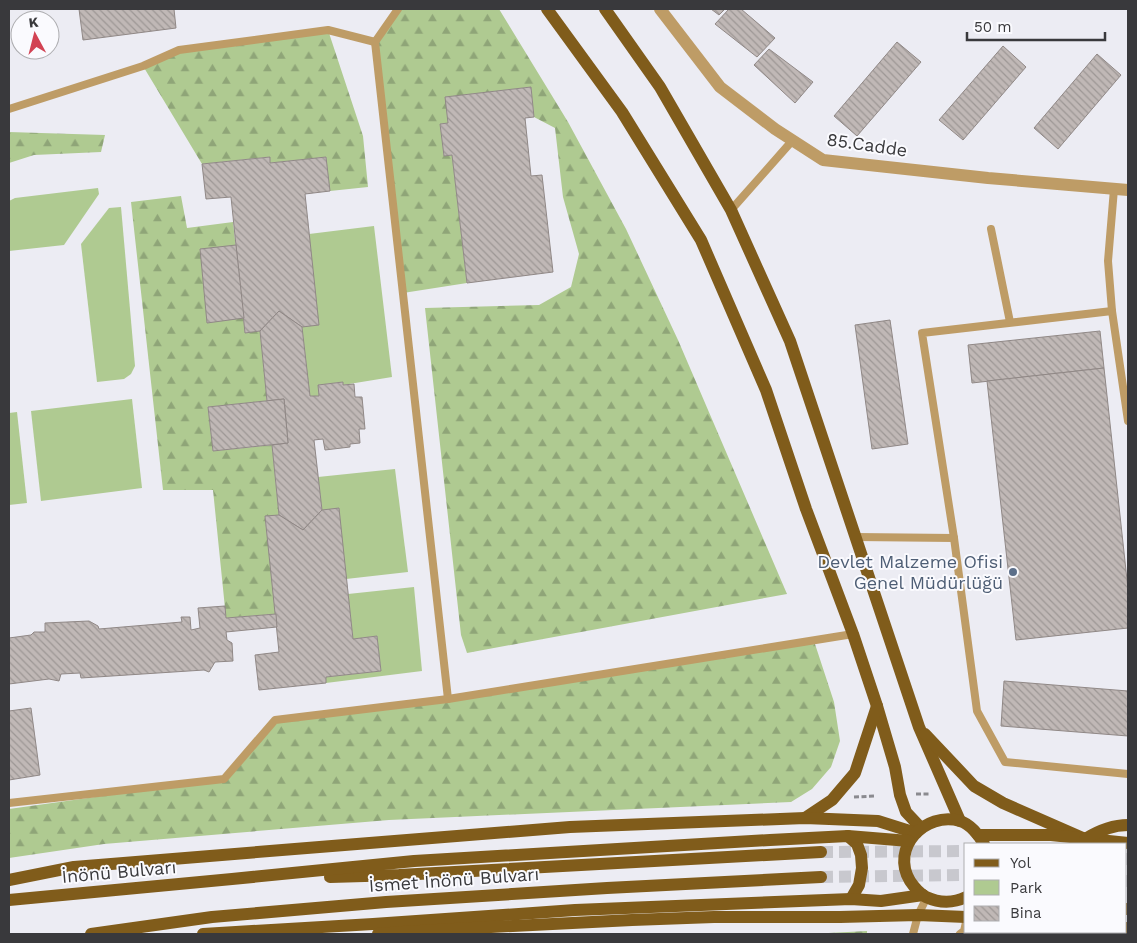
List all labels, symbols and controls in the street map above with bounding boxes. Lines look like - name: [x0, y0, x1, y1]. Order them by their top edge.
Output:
- north arrow: [10, 10, 60, 60]
- scale bar: [967, 10, 1104, 42]
- text: K: [28, 14, 40, 31]
- text: 50 m: [974, 18, 1011, 36]
- street label: 85.Cadde: [825, 128, 909, 161]
- place label: Devlet Malzeme Ofisi Genel Müdürlüğü: [817, 551, 1003, 593]
- marker: Devlet Malzeme Ofisi Genel Müdürlüğü: [1007, 566, 1019, 578]
- legend: [964, 843, 1127, 933]
- text: Yol: [1010, 854, 1032, 872]
- street label: İnönü Bulvarı: [61, 856, 177, 887]
- street label: İsmet İnönü Bulvarı: [368, 863, 540, 896]
- text: Park: [1010, 879, 1043, 897]
- text: Bina: [1010, 904, 1042, 922]

